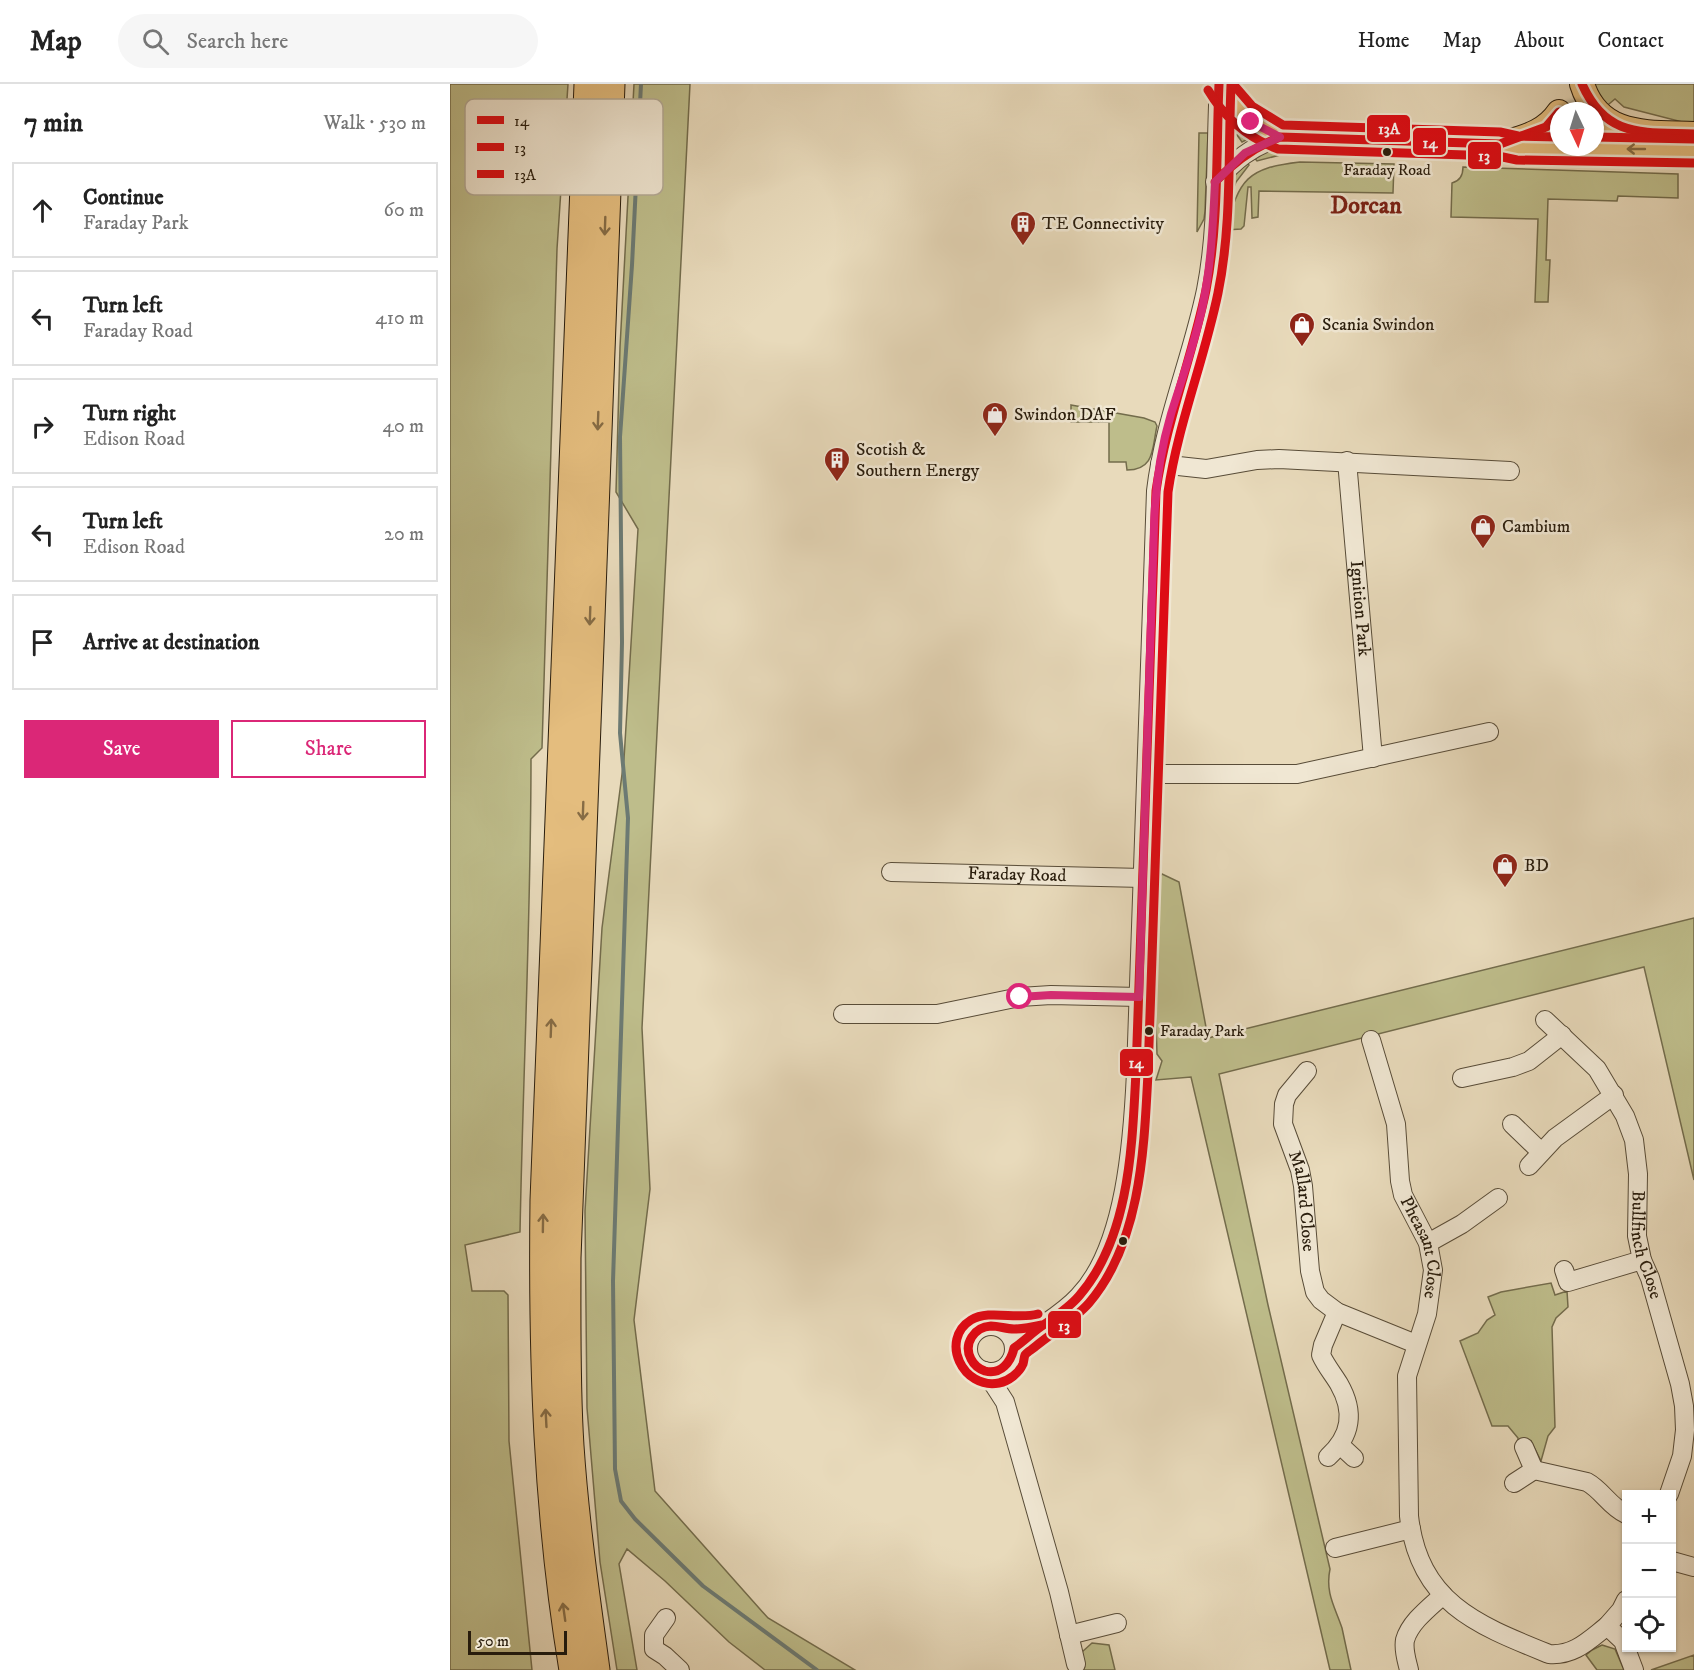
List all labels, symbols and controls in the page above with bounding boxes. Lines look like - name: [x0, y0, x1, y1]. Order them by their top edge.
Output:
- search box: [118, 14, 538, 68]
- text: Map: [30, 24, 82, 59]
- icon: search: [139, 25, 172, 58]
- text: Search here: [187, 28, 288, 55]
- text: Home: [1358, 28, 1410, 54]
- text: Map: [1443, 28, 1481, 54]
- text: About: [1514, 28, 1565, 54]
- text: Contact: [1598, 28, 1664, 54]
- legend: [465, 99, 663, 195]
- north arrow: [1550, 102, 1604, 156]
- text: 7 min: [24, 107, 83, 140]
- route end: [1237, 108, 1263, 134]
- text: Walk · 530 m: [324, 111, 426, 136]
- text: 14: [514, 111, 530, 131]
- line badge: 13A: [1366, 114, 1411, 143]
- text: 13A: [1378, 119, 1401, 139]
- line badge: 14: [1412, 127, 1447, 156]
- text: 14: [1422, 133, 1438, 153]
- text: 13: [514, 138, 526, 158]
- line badge: 13: [1467, 141, 1502, 170]
- one-way arrow: [1627, 143, 1647, 155]
- marker: Faraday Road: [1381, 146, 1393, 158]
- text: 13: [1478, 146, 1490, 166]
- place label: Faraday Road: [1343, 160, 1431, 180]
- text: 13A: [514, 165, 537, 185]
- text: Continue: [83, 184, 164, 211]
- district label: Dorcan: [1330, 191, 1402, 221]
- icon: ahead: [26, 194, 59, 227]
- text: 60 m: [384, 198, 424, 223]
- building icon: TE Connectivity: [1008, 209, 1038, 247]
- text: Faraday Park: [83, 211, 189, 236]
- place label: TE Connectivity: [1042, 213, 1165, 235]
- one-way arrow: [600, 216, 611, 236]
- text: Turn left: [83, 292, 163, 319]
- icon: left: [26, 302, 59, 335]
- text: 410 m: [375, 306, 424, 331]
- shop icon: Scania Swindon: [1287, 310, 1317, 348]
- place label: Scania Swindon: [1322, 314, 1435, 336]
- text: Faraday Road: [83, 319, 193, 344]
- text: Turn right: [83, 400, 176, 427]
- shop icon: Swindon DAF: [980, 400, 1010, 438]
- place label: Swindon DAF: [1014, 404, 1115, 426]
- icon: right: [26, 410, 59, 443]
- one-way arrow: [592, 411, 603, 431]
- text: 40 m: [382, 414, 424, 439]
- text: Edison Road: [83, 427, 185, 452]
- place label: Scotish & Southern Energy: [856, 439, 980, 482]
- building icon: Scotish & Southern Energy: [822, 445, 852, 483]
- text: Turn left: [83, 508, 163, 535]
- shop icon: Cambium: [1468, 512, 1498, 550]
- place label: Cambium: [1502, 516, 1570, 538]
- icon: left: [26, 518, 59, 551]
- text: 20 m: [384, 522, 424, 547]
- text: Edison Road: [83, 535, 185, 560]
- street label: Ignition Park: [1345, 560, 1375, 657]
- one-way arrow: [584, 606, 596, 626]
- icon: arrive: [26, 626, 59, 659]
- text: Arrive at destination: [83, 629, 260, 656]
- button: Save: [24, 720, 219, 778]
- button: Share: [231, 720, 426, 778]
- one-way arrow: [577, 800, 588, 820]
- shop icon: BD: [1490, 851, 1520, 889]
- place label: BD: [1524, 855, 1549, 877]
- street label: Faraday Road: [967, 863, 1067, 887]
- route start: [1006, 983, 1032, 1009]
- one-way arrow: [545, 1019, 556, 1039]
- place label: Faraday Park: [1160, 1021, 1245, 1041]
- marker: Faraday Park: [1143, 1025, 1155, 1037]
- line badge: 14: [1119, 1048, 1154, 1077]
- text: 14: [1128, 1053, 1144, 1073]
- street label: Mallard Close: [1283, 1148, 1319, 1252]
- street label: Bullfinch Close: [1625, 1190, 1666, 1301]
- street label: Pheasant Close: [1395, 1193, 1444, 1300]
- one-way arrow: [537, 1214, 549, 1234]
- unlabelled marker: [1117, 1235, 1129, 1247]
- line badge: 13: [1047, 1310, 1082, 1339]
- text: 13: [1058, 1316, 1070, 1336]
- one-way arrow: [541, 1409, 552, 1429]
- map controls: [1622, 1490, 1676, 1652]
- button: +: [1622, 1490, 1676, 1544]
- button: −: [1622, 1544, 1676, 1598]
- button: locate: [1622, 1598, 1676, 1652]
- one-way arrow: [559, 1603, 570, 1623]
- scale bar: [468, 1628, 567, 1656]
- text: 50 m: [477, 1631, 509, 1651]

